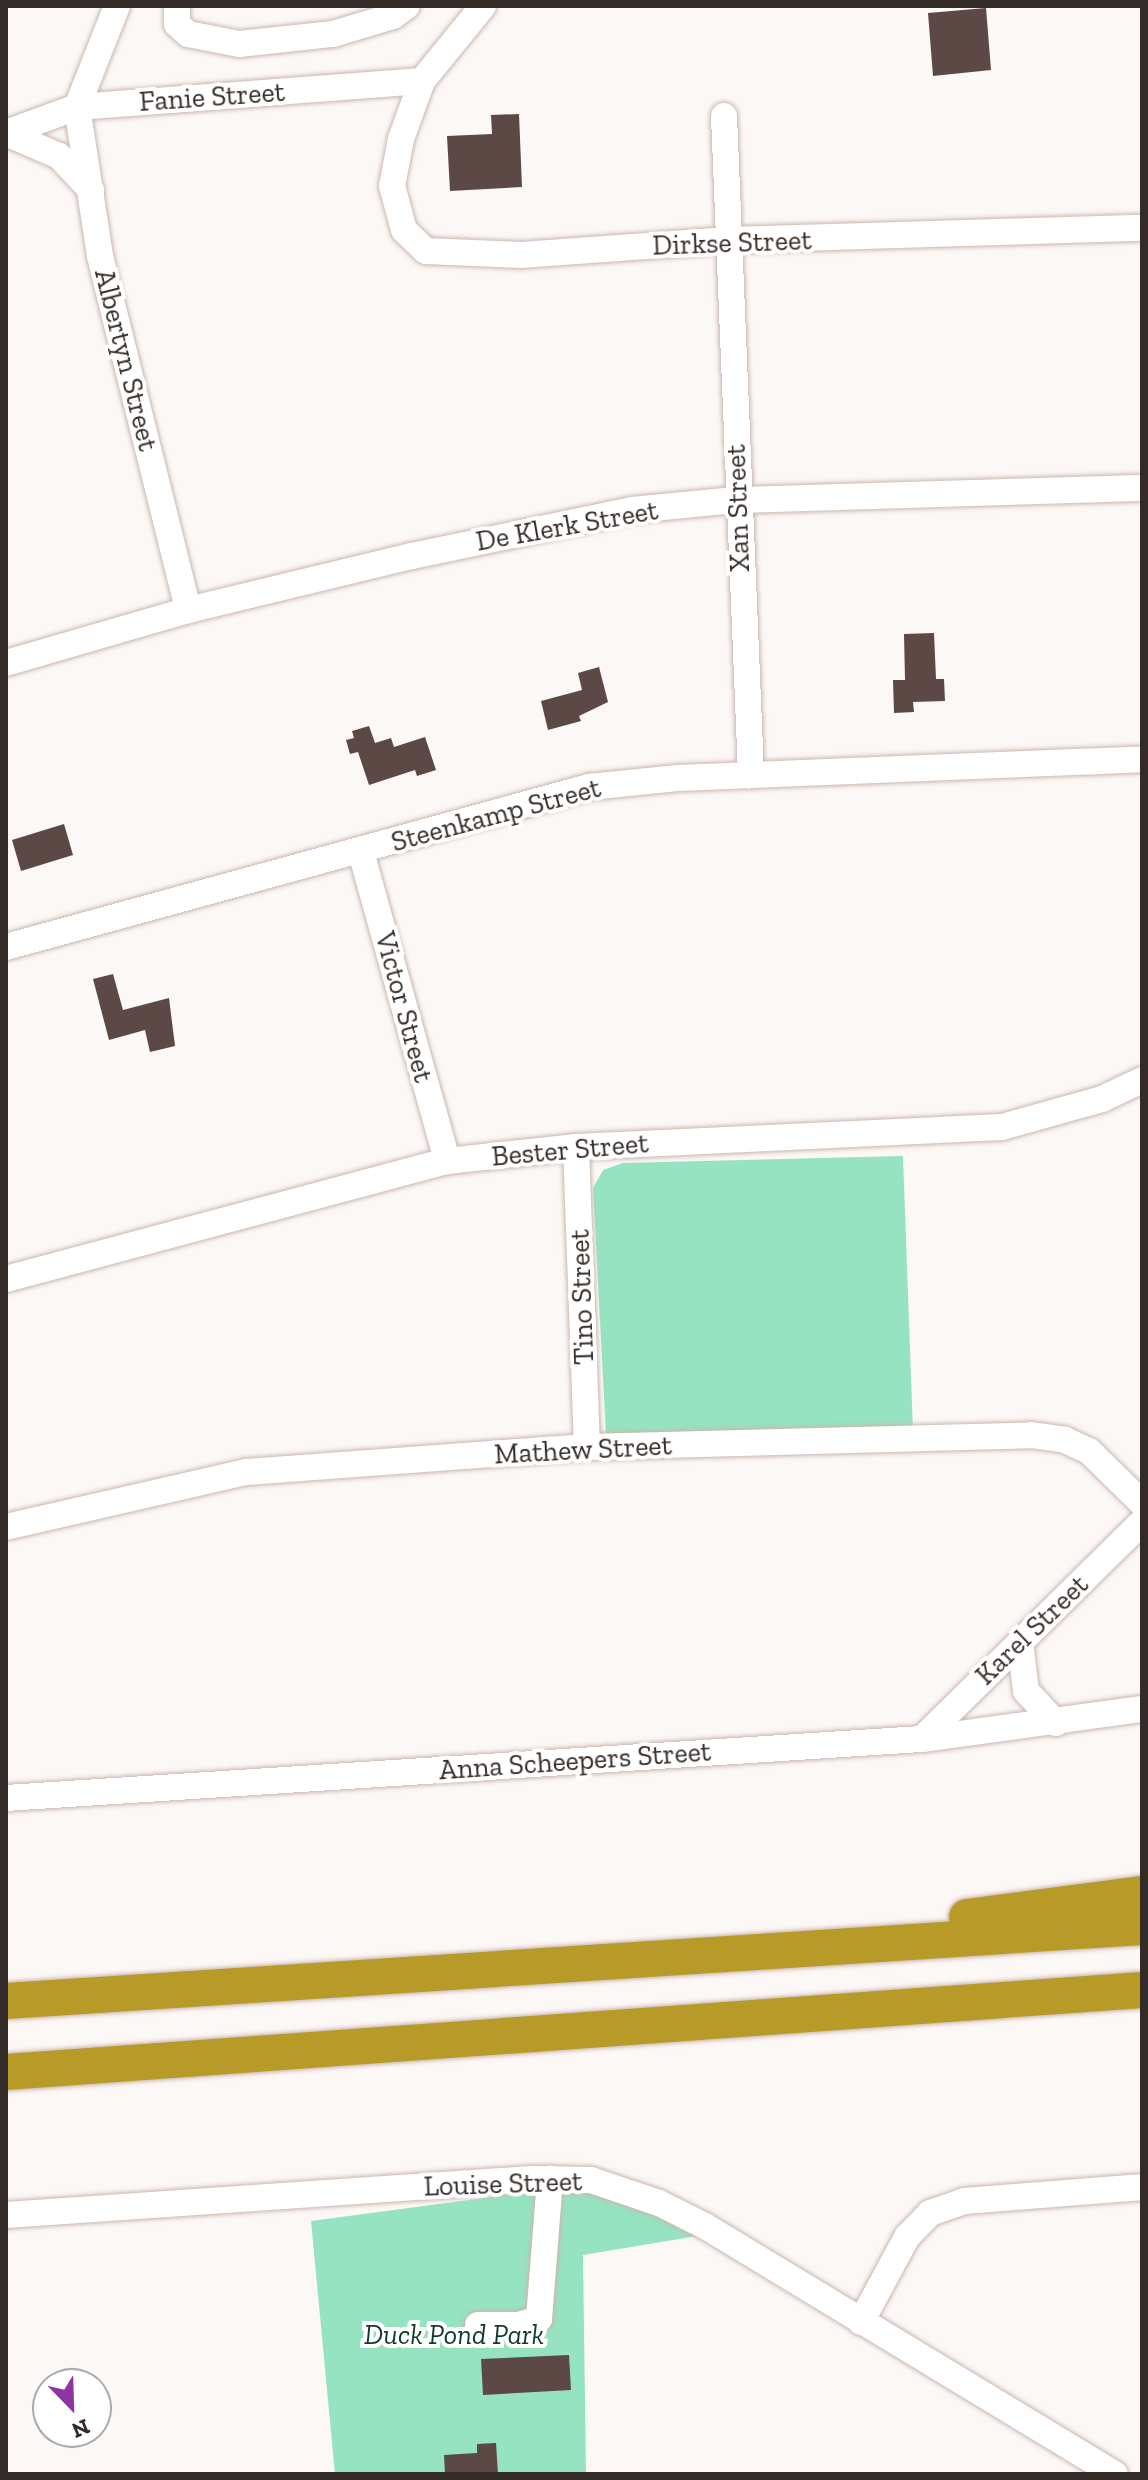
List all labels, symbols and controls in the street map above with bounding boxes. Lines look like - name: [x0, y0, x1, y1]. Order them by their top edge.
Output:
- street label: Fanie Street: [138, 75, 286, 119]
- street label: Dirkse Street: [652, 223, 812, 263]
- street label: Albertyn Street: [87, 266, 165, 454]
- street label: Xan Street: [719, 444, 757, 572]
- street label: De Klerk Street: [473, 493, 661, 559]
- street label: Steenkamp Street: [388, 771, 604, 859]
- street label: Victor Street: [368, 928, 440, 1086]
- street label: Bester Street: [490, 1126, 650, 1174]
- street label: Tino Street: [563, 1229, 601, 1365]
- street label: Mathew Street: [493, 1429, 673, 1471]
- street label: Karel Street: [969, 1568, 1095, 1692]
- street label: Anna Scheepers Street: [438, 1735, 712, 1787]
- street label: Louise Street: [423, 2164, 583, 2204]
- park label: Duck Pond Park: [364, 2318, 544, 2352]
- north arrow: [32, 2368, 112, 2448]
- text: N: [68, 2413, 94, 2444]

